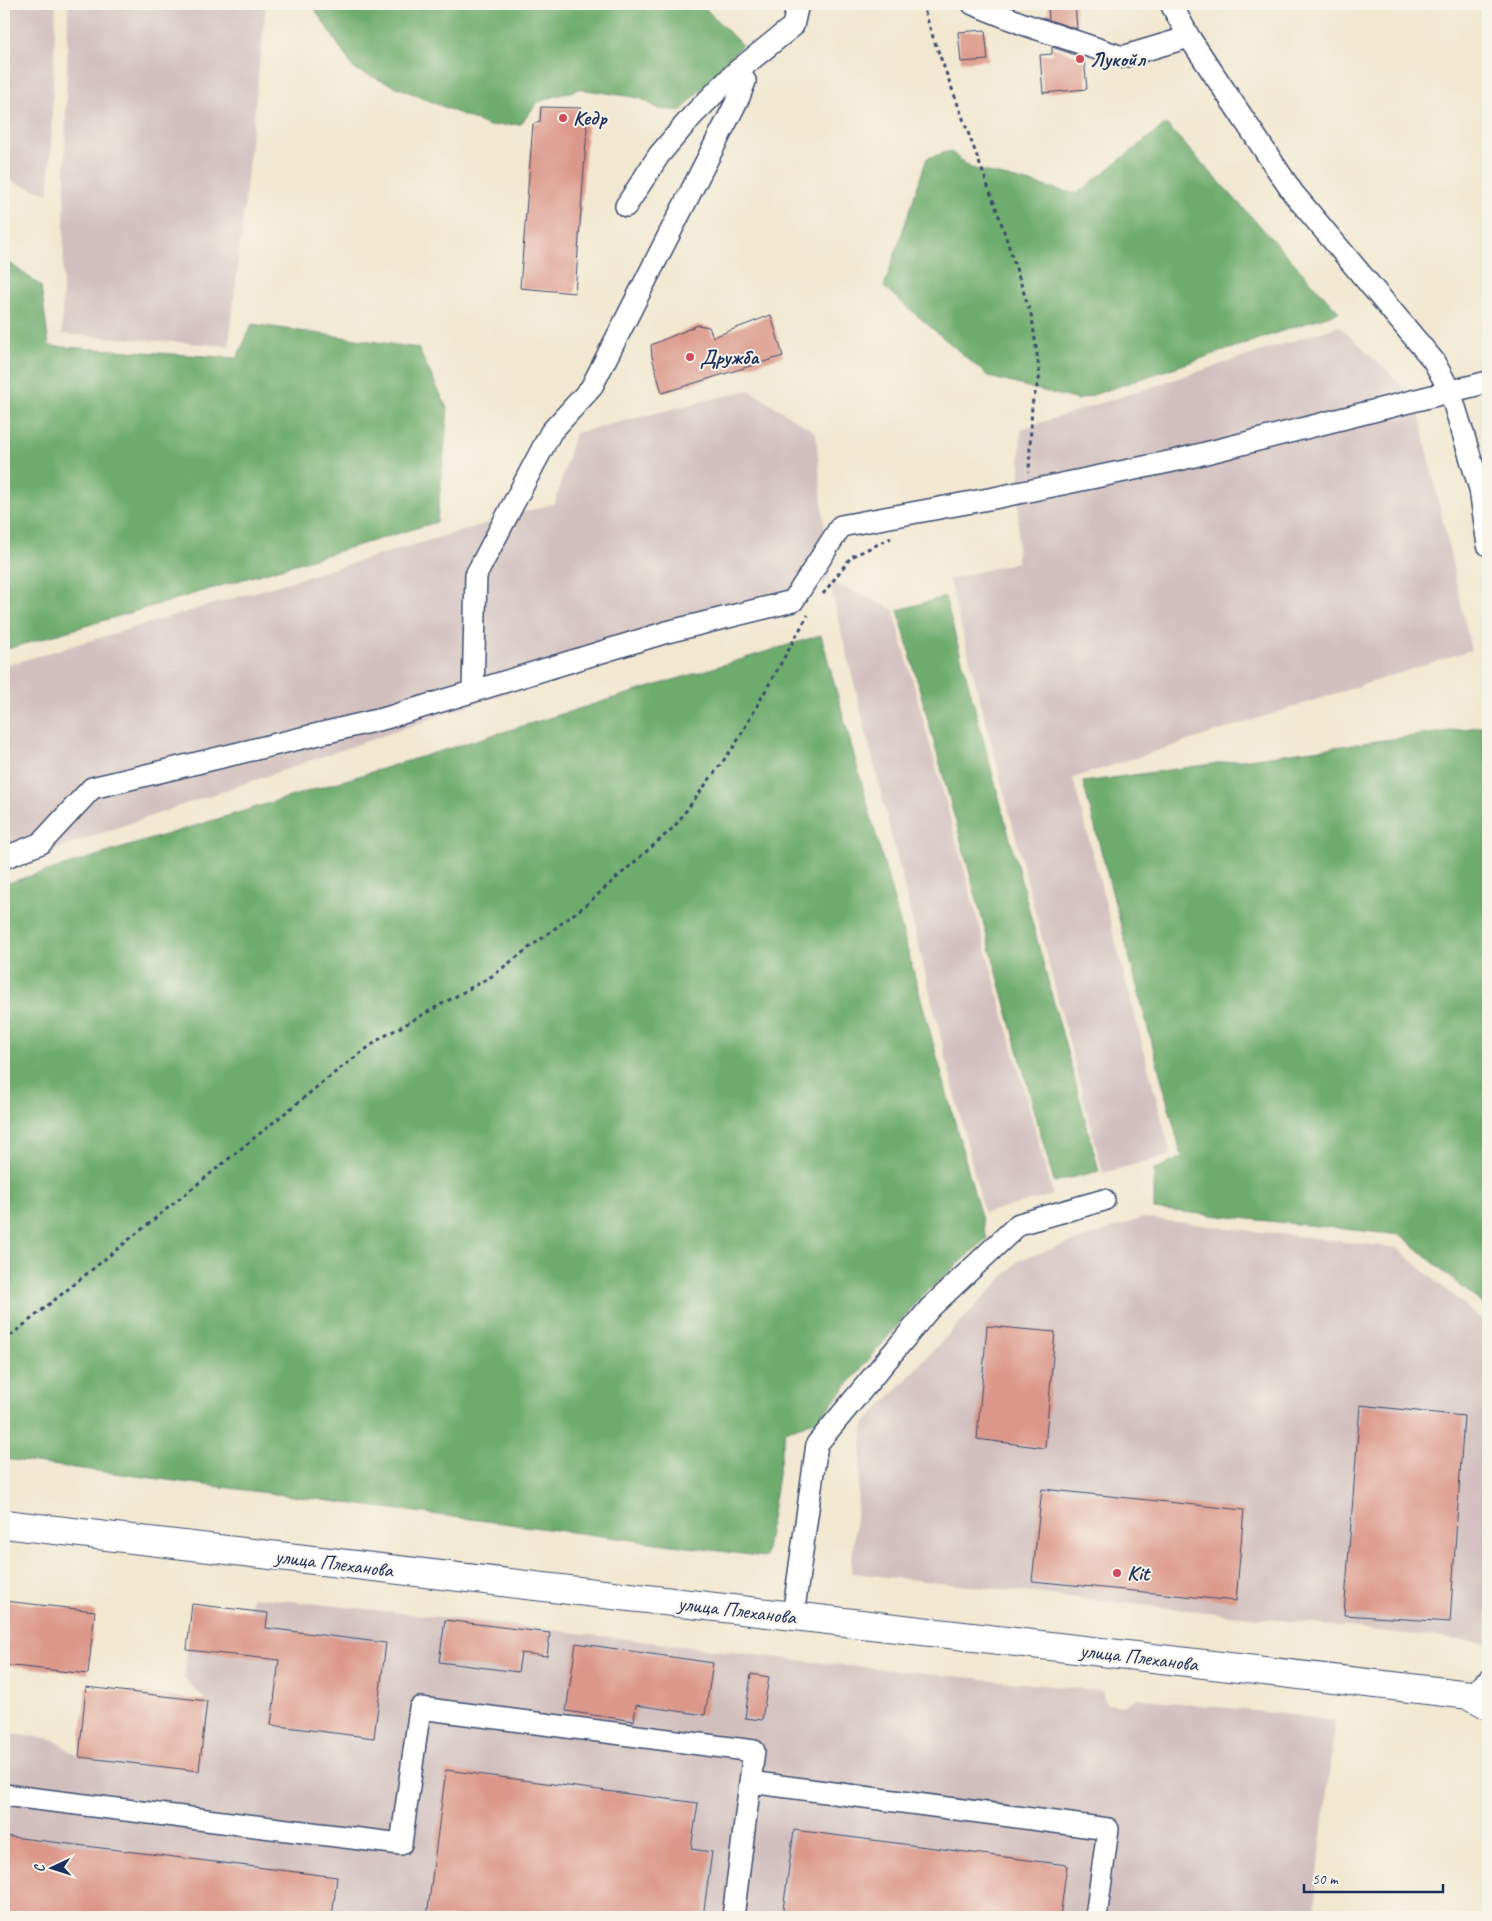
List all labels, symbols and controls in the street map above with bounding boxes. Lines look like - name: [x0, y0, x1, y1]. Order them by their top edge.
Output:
- place label: Лукойл: [1090, 46, 1147, 72]
- marker: Лукойл: [1074, 53, 1086, 65]
- place label: Кедр: [573, 105, 608, 131]
- marker: Кедр: [557, 112, 569, 124]
- place label: Дружба: [700, 344, 760, 370]
- marker: Дружба: [684, 351, 696, 363]
- street label: улица Плеханова: [272, 1543, 396, 1583]
- place label: Kit: [1127, 1560, 1151, 1586]
- marker: Kit: [1111, 1567, 1123, 1579]
- street label: улица Плеханова: [675, 1590, 799, 1630]
- street label: улица Плеханова: [1077, 1637, 1201, 1677]
- north arrow: [28, 1844, 78, 1894]
- scale bar: [1304, 1861, 1443, 1893]
- text: С: [31, 1863, 48, 1873]
- text: 50 m: [1312, 1870, 1339, 1889]

